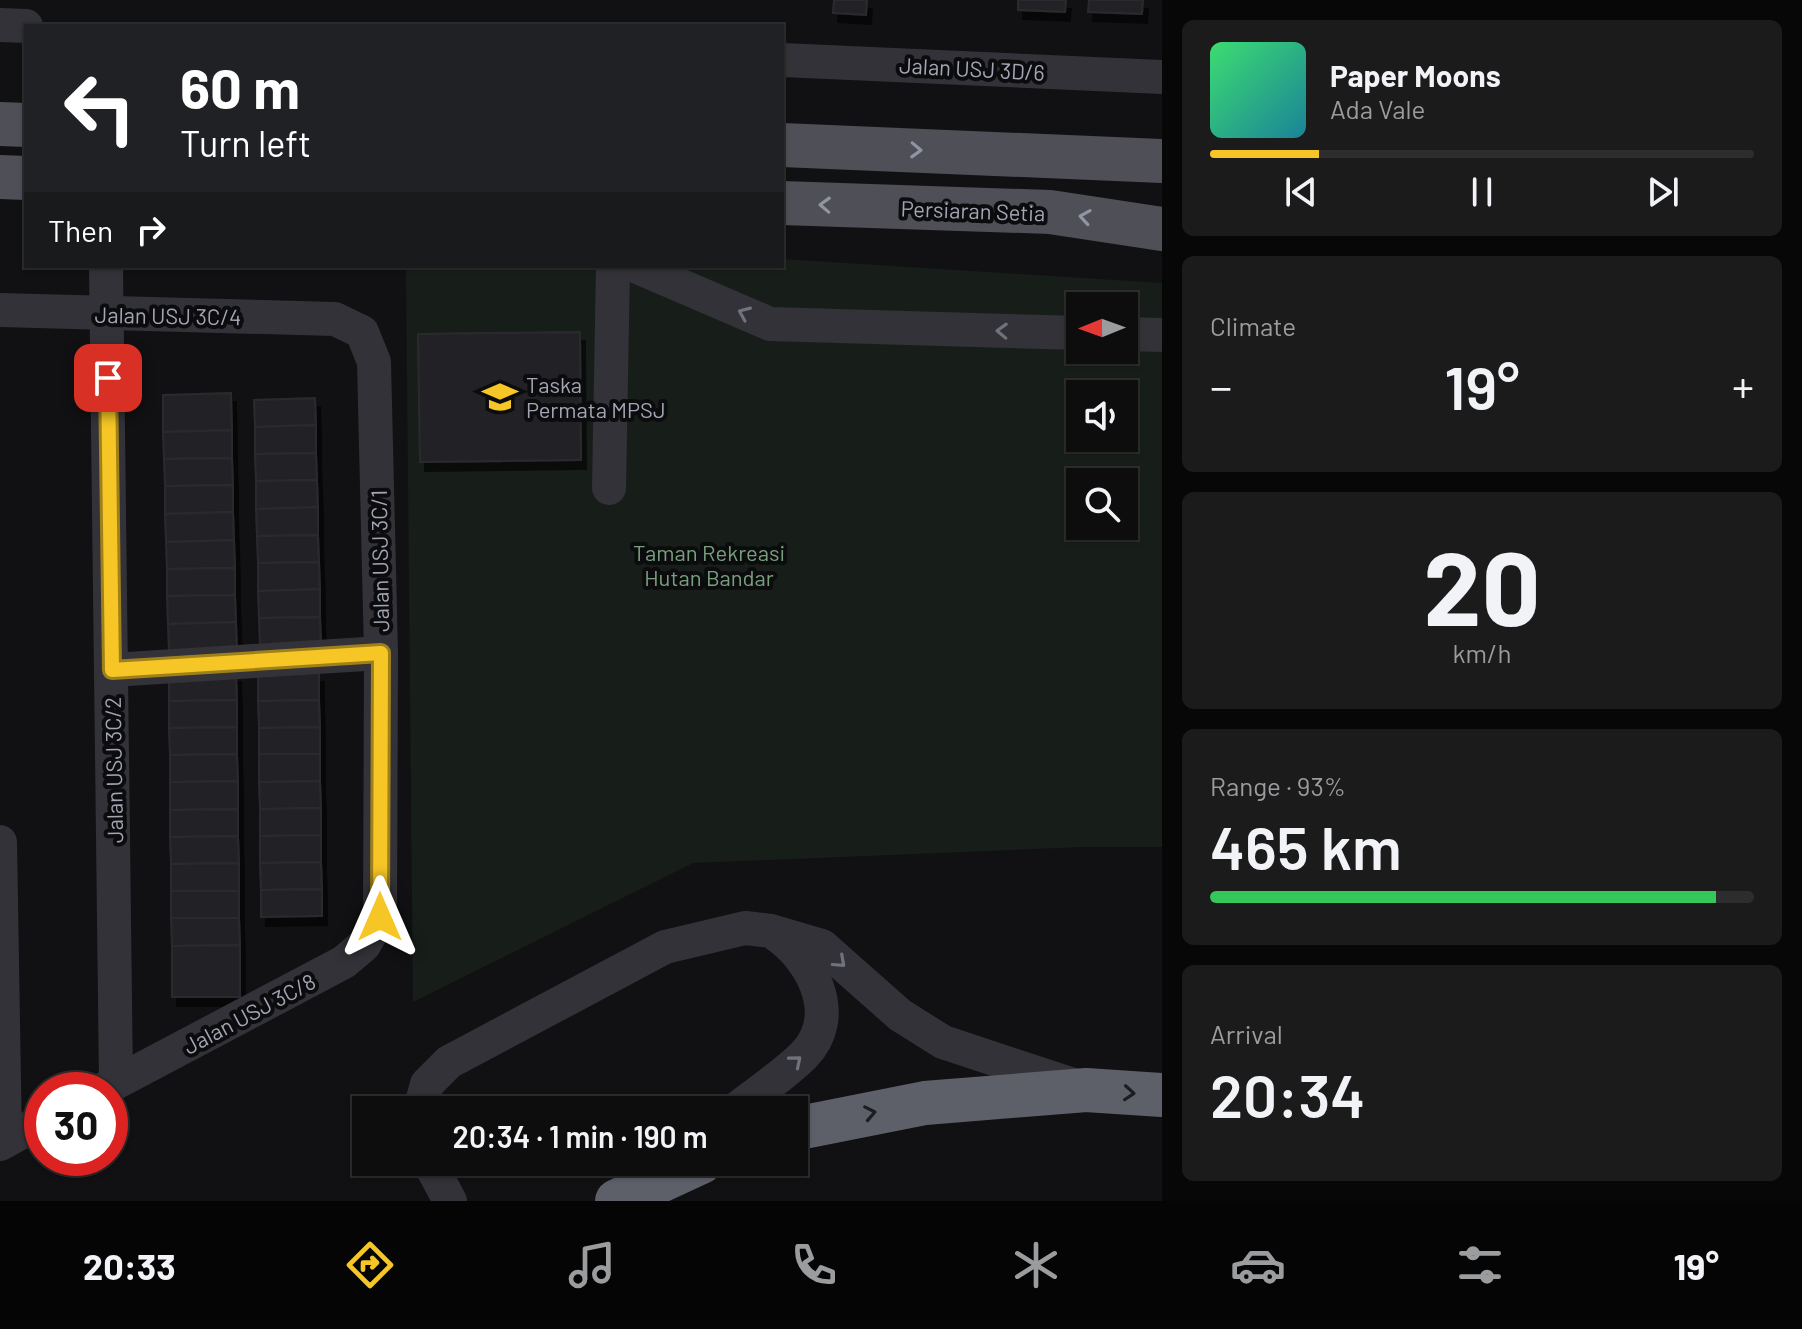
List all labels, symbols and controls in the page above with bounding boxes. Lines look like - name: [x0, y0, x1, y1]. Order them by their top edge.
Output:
- street label: Jalan USJ 3D/6: [898, 51, 1046, 85]
- text: 60 m: [180, 53, 300, 120]
- icon: left: [48, 56, 152, 160]
- text: Paper Moons: [1330, 57, 1501, 93]
- text: Ada Vale: [1330, 93, 1425, 124]
- text: Turn left: [180, 121, 311, 164]
- one-way arrow: [910, 141, 923, 158]
- icon: previous: [1279, 170, 1323, 214]
- icon: pause: [1460, 170, 1504, 214]
- icon: next: [1641, 170, 1685, 214]
- street label: Persiaran Setia: [900, 194, 1046, 226]
- one-way arrow: [818, 196, 831, 213]
- icon: right: [129, 208, 173, 252]
- one-way arrow: [1078, 209, 1092, 226]
- text: Then: [48, 212, 113, 248]
- north arrow: [1066, 292, 1138, 364]
- map controls: [1066, 292, 1138, 540]
- street label: Jalan USJ 3C/4: [95, 301, 241, 329]
- one-way arrow: [738, 307, 753, 323]
- text: Climate: [1210, 310, 1296, 341]
- one-way arrow: [995, 322, 1008, 339]
- pin: [74, 344, 142, 412]
- text: 19°: [1444, 350, 1520, 422]
- icon: arrive: [86, 356, 130, 400]
- text: −: [1210, 359, 1232, 412]
- text: +: [1732, 359, 1754, 412]
- place label: Taska Permata MPSJ: [526, 371, 666, 422]
- school or university icon: Taska Permata MPSJ: [481, 378, 519, 416]
- button: sound: [1066, 380, 1138, 452]
- button: search: [1066, 468, 1138, 540]
- street label: Jalan USJ 3C/1: [365, 490, 393, 632]
- text: 20: [1423, 522, 1541, 647]
- park label: Taman Rekreasi Hutan Bandar: [633, 539, 785, 590]
- text: km/h: [1453, 637, 1511, 668]
- street label: Jalan USJ 3C/2: [99, 697, 127, 843]
- text: Range · 93%: [1210, 770, 1346, 801]
- text: 465 km: [1210, 810, 1402, 882]
- position arrow: [338, 875, 422, 959]
- one-way arrow: [831, 953, 846, 967]
- street label: Jalan USJ 3C/8: [179, 967, 319, 1059]
- text: Arrival: [1210, 1018, 1283, 1049]
- one-way arrow: [786, 1056, 801, 1071]
- text: 20:34: [1210, 1058, 1365, 1130]
- speed limit sign: 30: [24, 1072, 128, 1176]
- one-way arrow: [1123, 1084, 1136, 1101]
- one-way arrow: [863, 1106, 877, 1123]
- text: 20:34 · 1 min · 190 m: [453, 1118, 708, 1154]
- icon: directions: [342, 1237, 398, 1293]
- icon: music: [564, 1237, 620, 1293]
- icon: phone: [786, 1237, 842, 1293]
- icon: climate: [1008, 1237, 1064, 1293]
- icon: car: [1230, 1237, 1286, 1293]
- icon: filters: [1452, 1237, 1508, 1293]
- text: 20:33: [83, 1244, 176, 1287]
- text: 19°: [1674, 1244, 1719, 1287]

